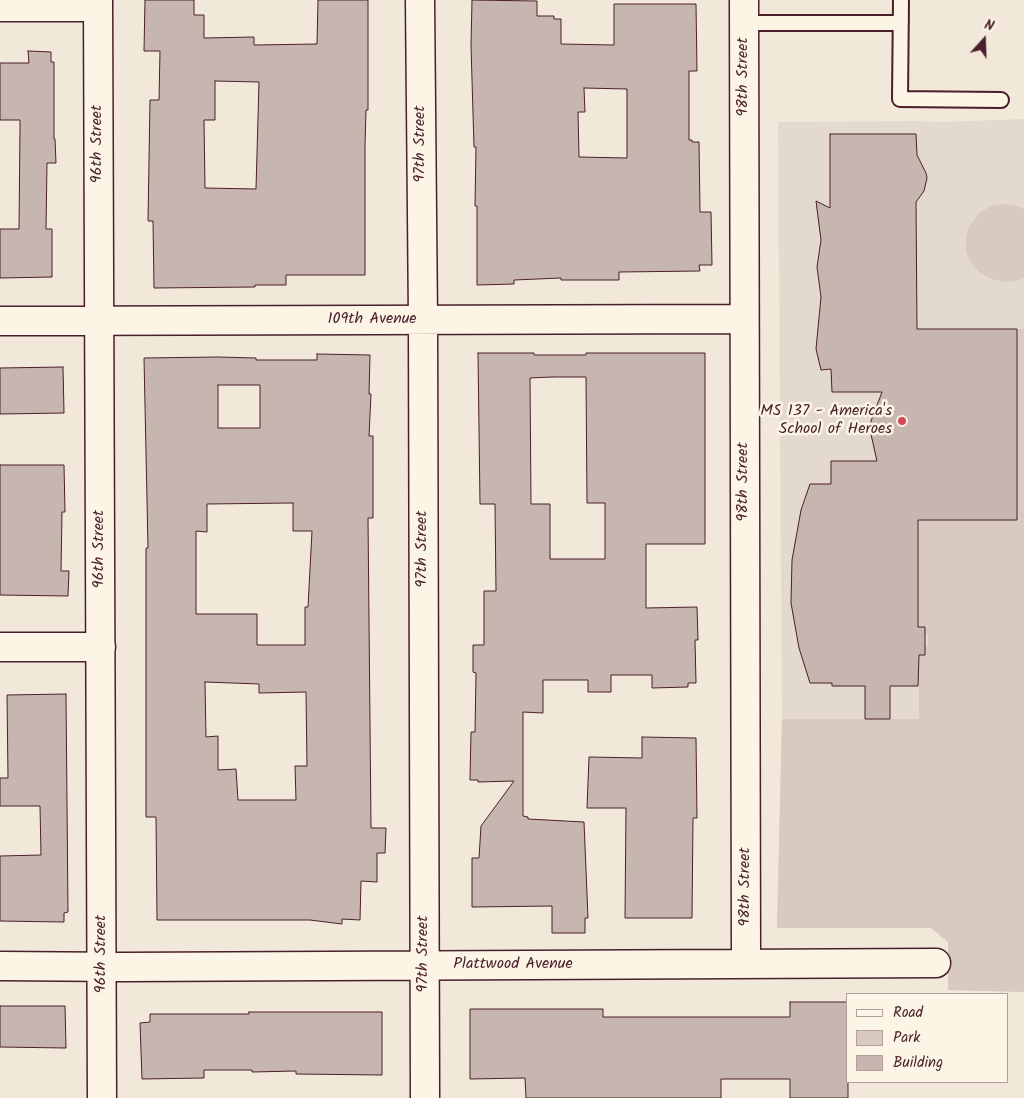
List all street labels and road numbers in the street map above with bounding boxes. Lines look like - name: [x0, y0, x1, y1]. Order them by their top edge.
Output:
- street label: 98th Street: [734, 37, 754, 117]
- street label: 96th Street: [88, 105, 108, 183]
- street label: 97th Street: [411, 106, 431, 182]
- street label: 109th Avenue: [327, 310, 417, 330]
- street label: 98th Street: [734, 442, 754, 522]
- street label: 96th Street: [90, 510, 110, 588]
- street label: 97th Street: [413, 511, 433, 587]
- street label: 98th Street: [736, 847, 756, 927]
- street label: 96th Street: [92, 915, 112, 993]
- street label: 97th Street: [414, 916, 434, 992]
- street label: Plattwood Avenue: [453, 955, 573, 975]

